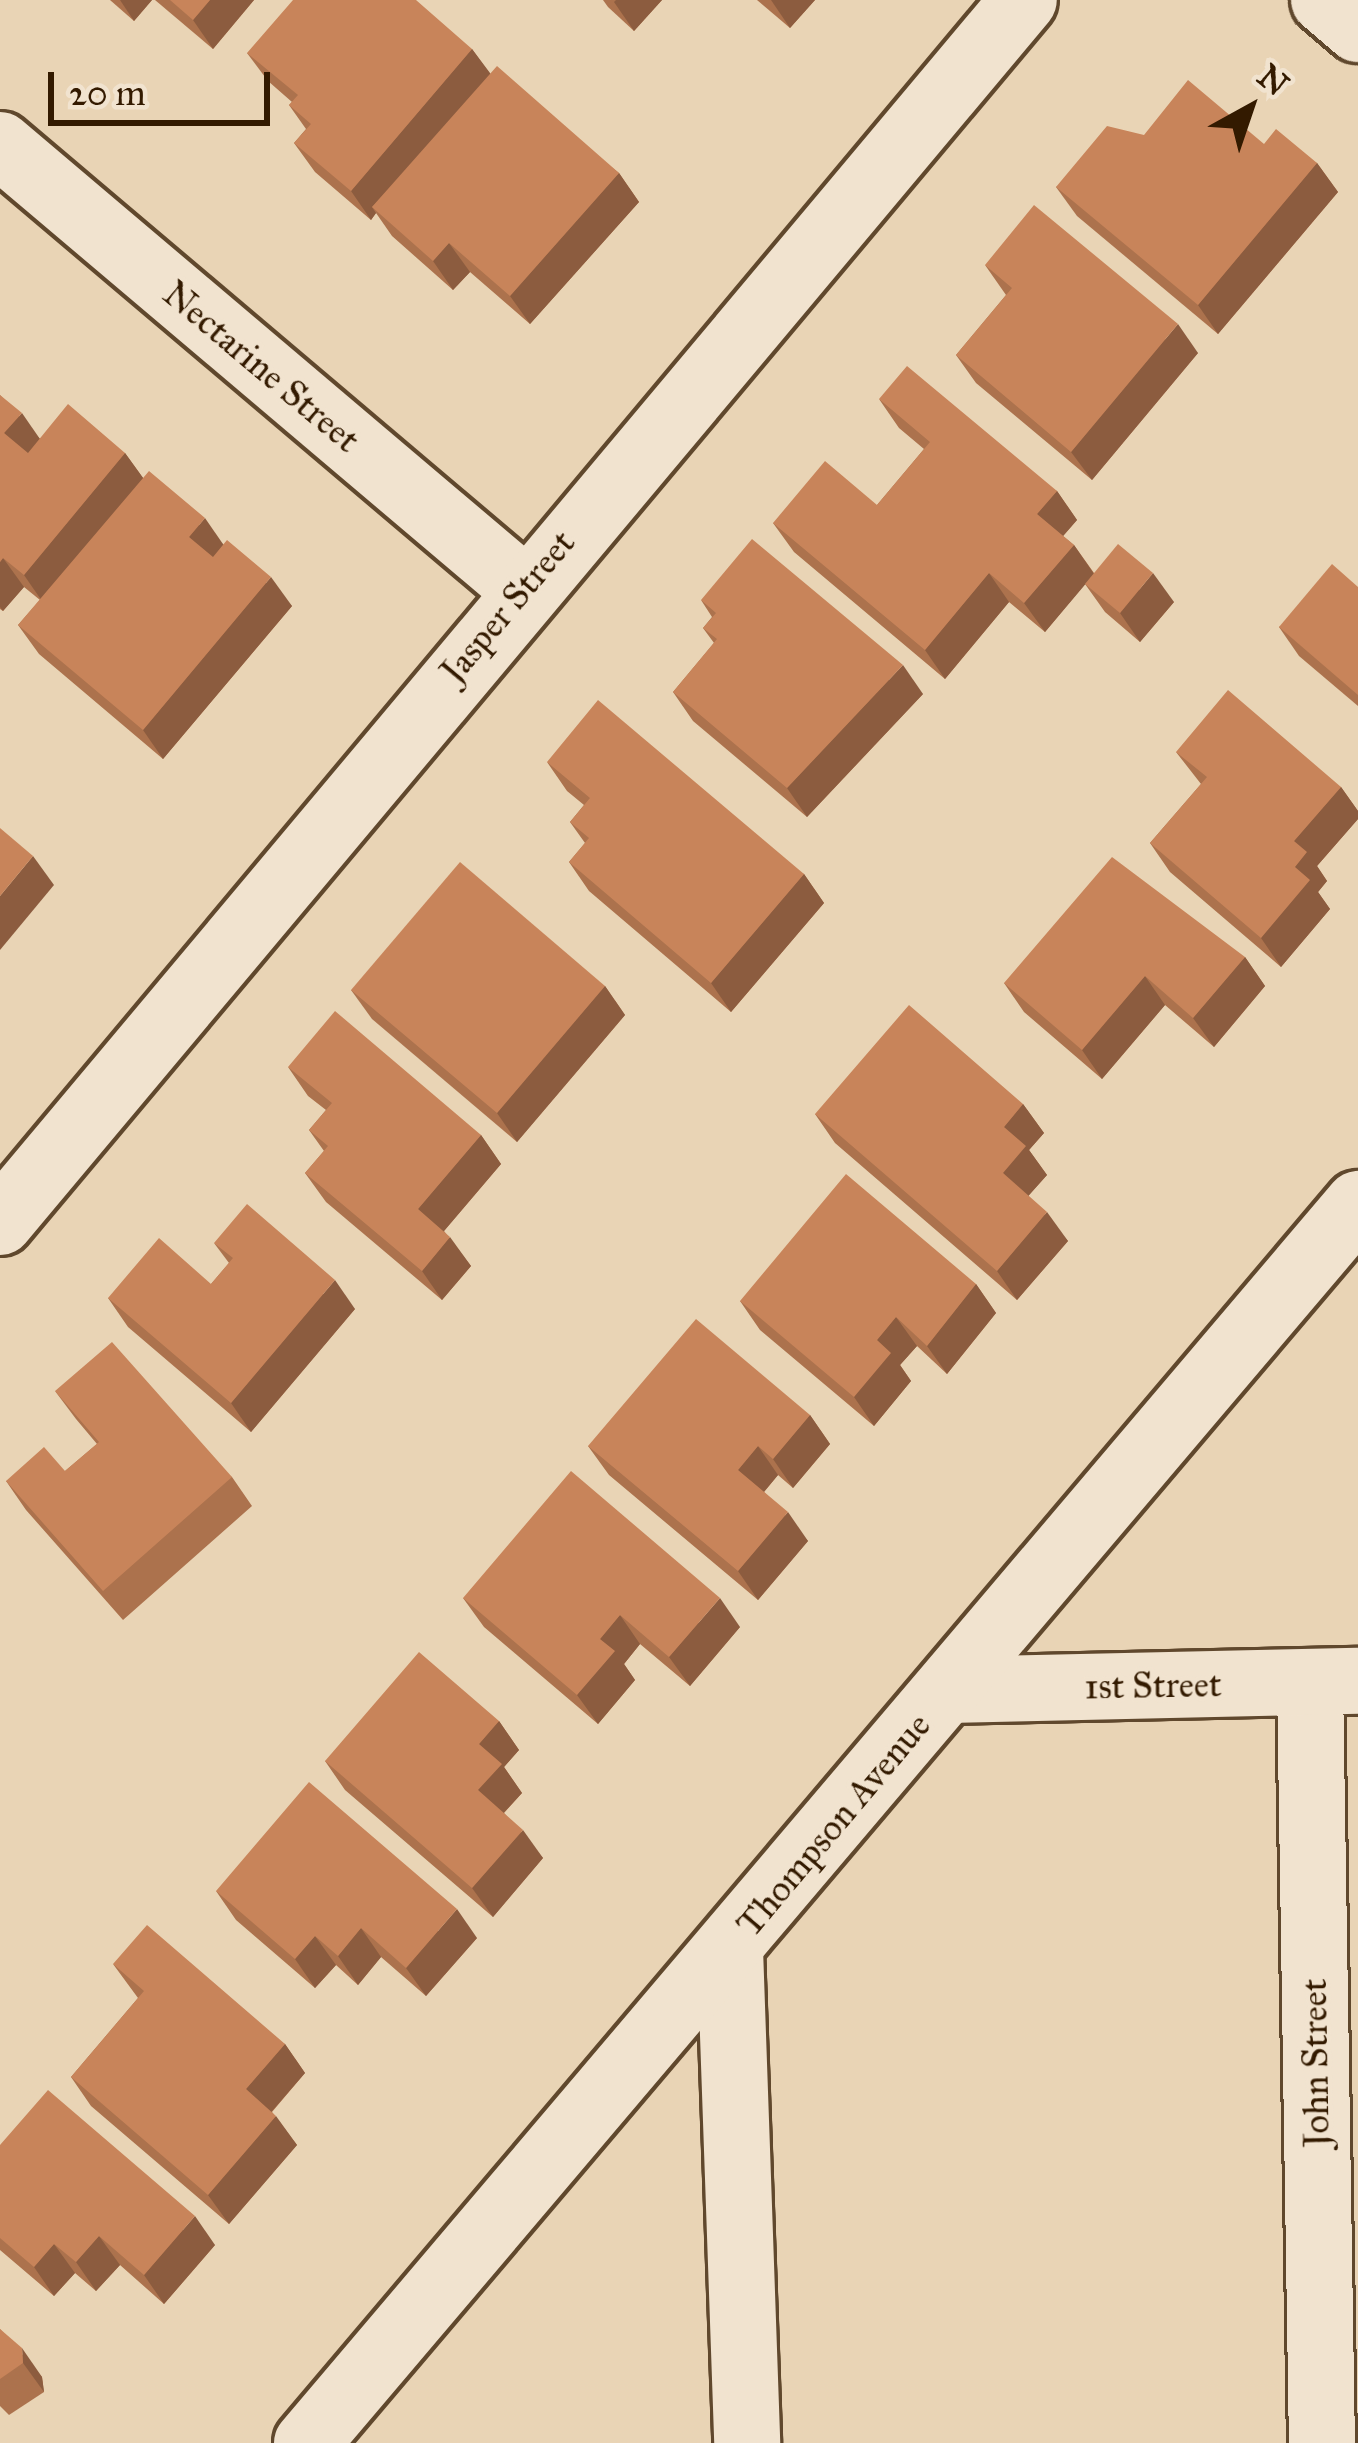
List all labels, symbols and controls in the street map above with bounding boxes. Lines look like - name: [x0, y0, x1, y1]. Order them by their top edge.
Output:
- scale bar: [54, 48, 276, 122]
- north arrow: [1190, 48, 1310, 168]
- text: N: [1250, 56, 1297, 105]
- text: 20 m: [69, 71, 146, 115]
- street label: Nectarine Street: [154, 272, 368, 462]
- street label: Jasper Street: [432, 522, 584, 692]
- street label: 1st Street: [1084, 1663, 1222, 1709]
- street label: Thompson Avenue: [728, 1705, 940, 1945]
- street label: John Street: [1293, 1978, 1339, 2148]

